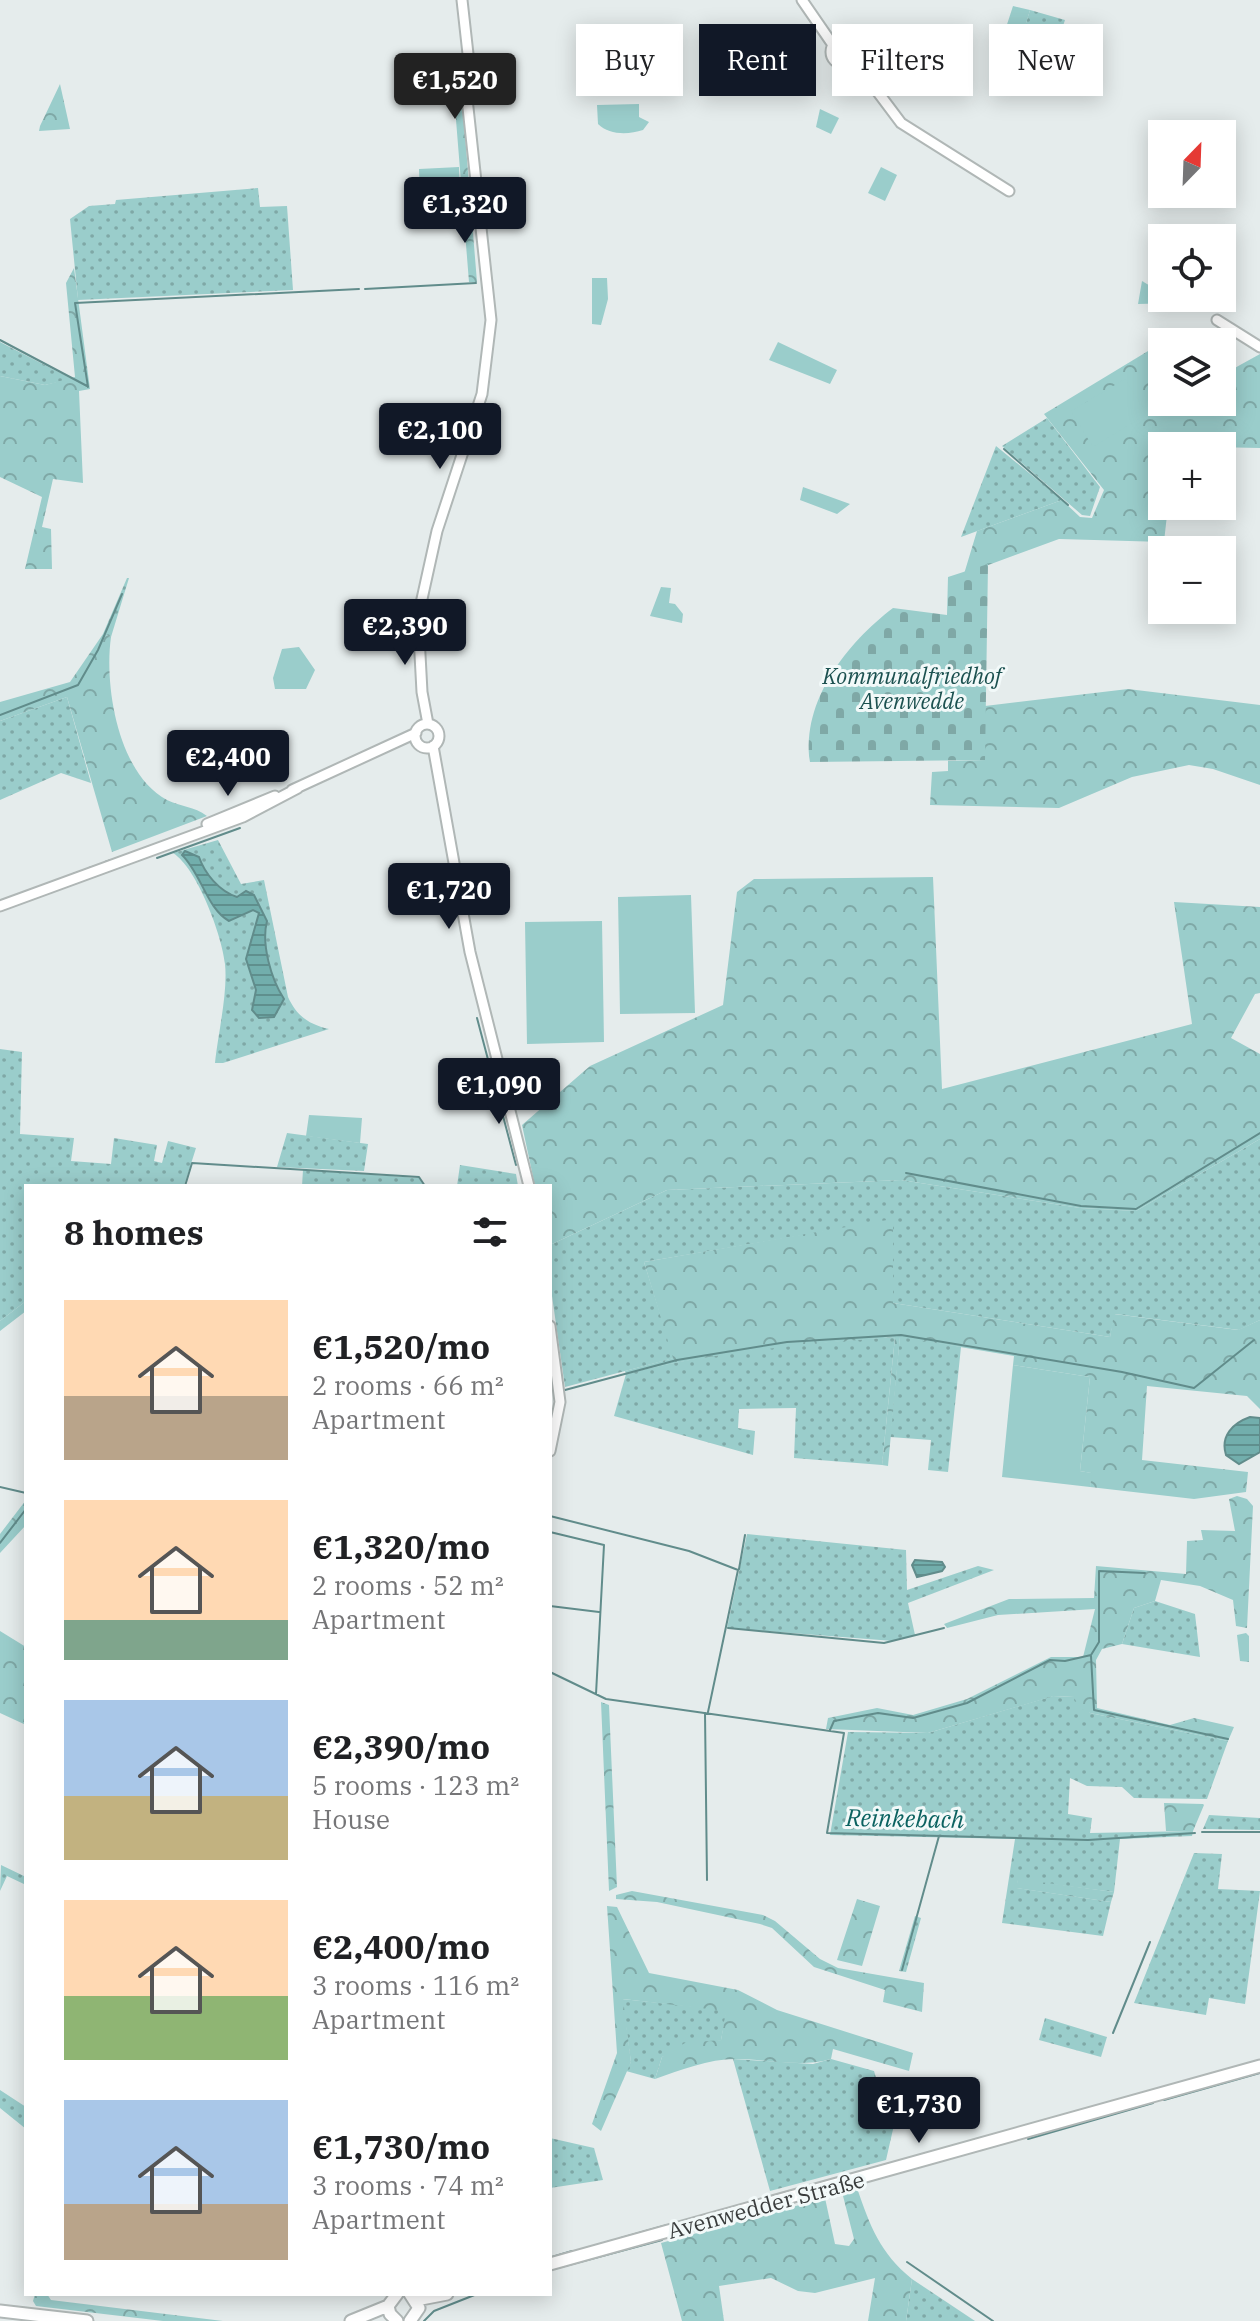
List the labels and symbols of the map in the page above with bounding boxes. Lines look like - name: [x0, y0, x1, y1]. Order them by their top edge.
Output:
- pin: €1,520: [390, 53, 520, 121]
- north arrow: [1148, 120, 1236, 208]
- pin: €1,320: [400, 177, 530, 245]
- pin: €2,100: [375, 403, 505, 471]
- pin: €2,390: [340, 599, 470, 667]
- park label: Kommunalfriedhof Avenwedde: [822, 661, 1006, 715]
- pin: €2,400: [163, 730, 293, 798]
- pin: €1,720: [384, 863, 514, 931]
- pin: €1,090: [434, 1058, 564, 1126]
- water label: Reinkebach: [845, 1801, 964, 1835]
- pin: €1,730: [854, 2077, 984, 2145]
- street label: Avenwedder Straße: [664, 2164, 867, 2245]

